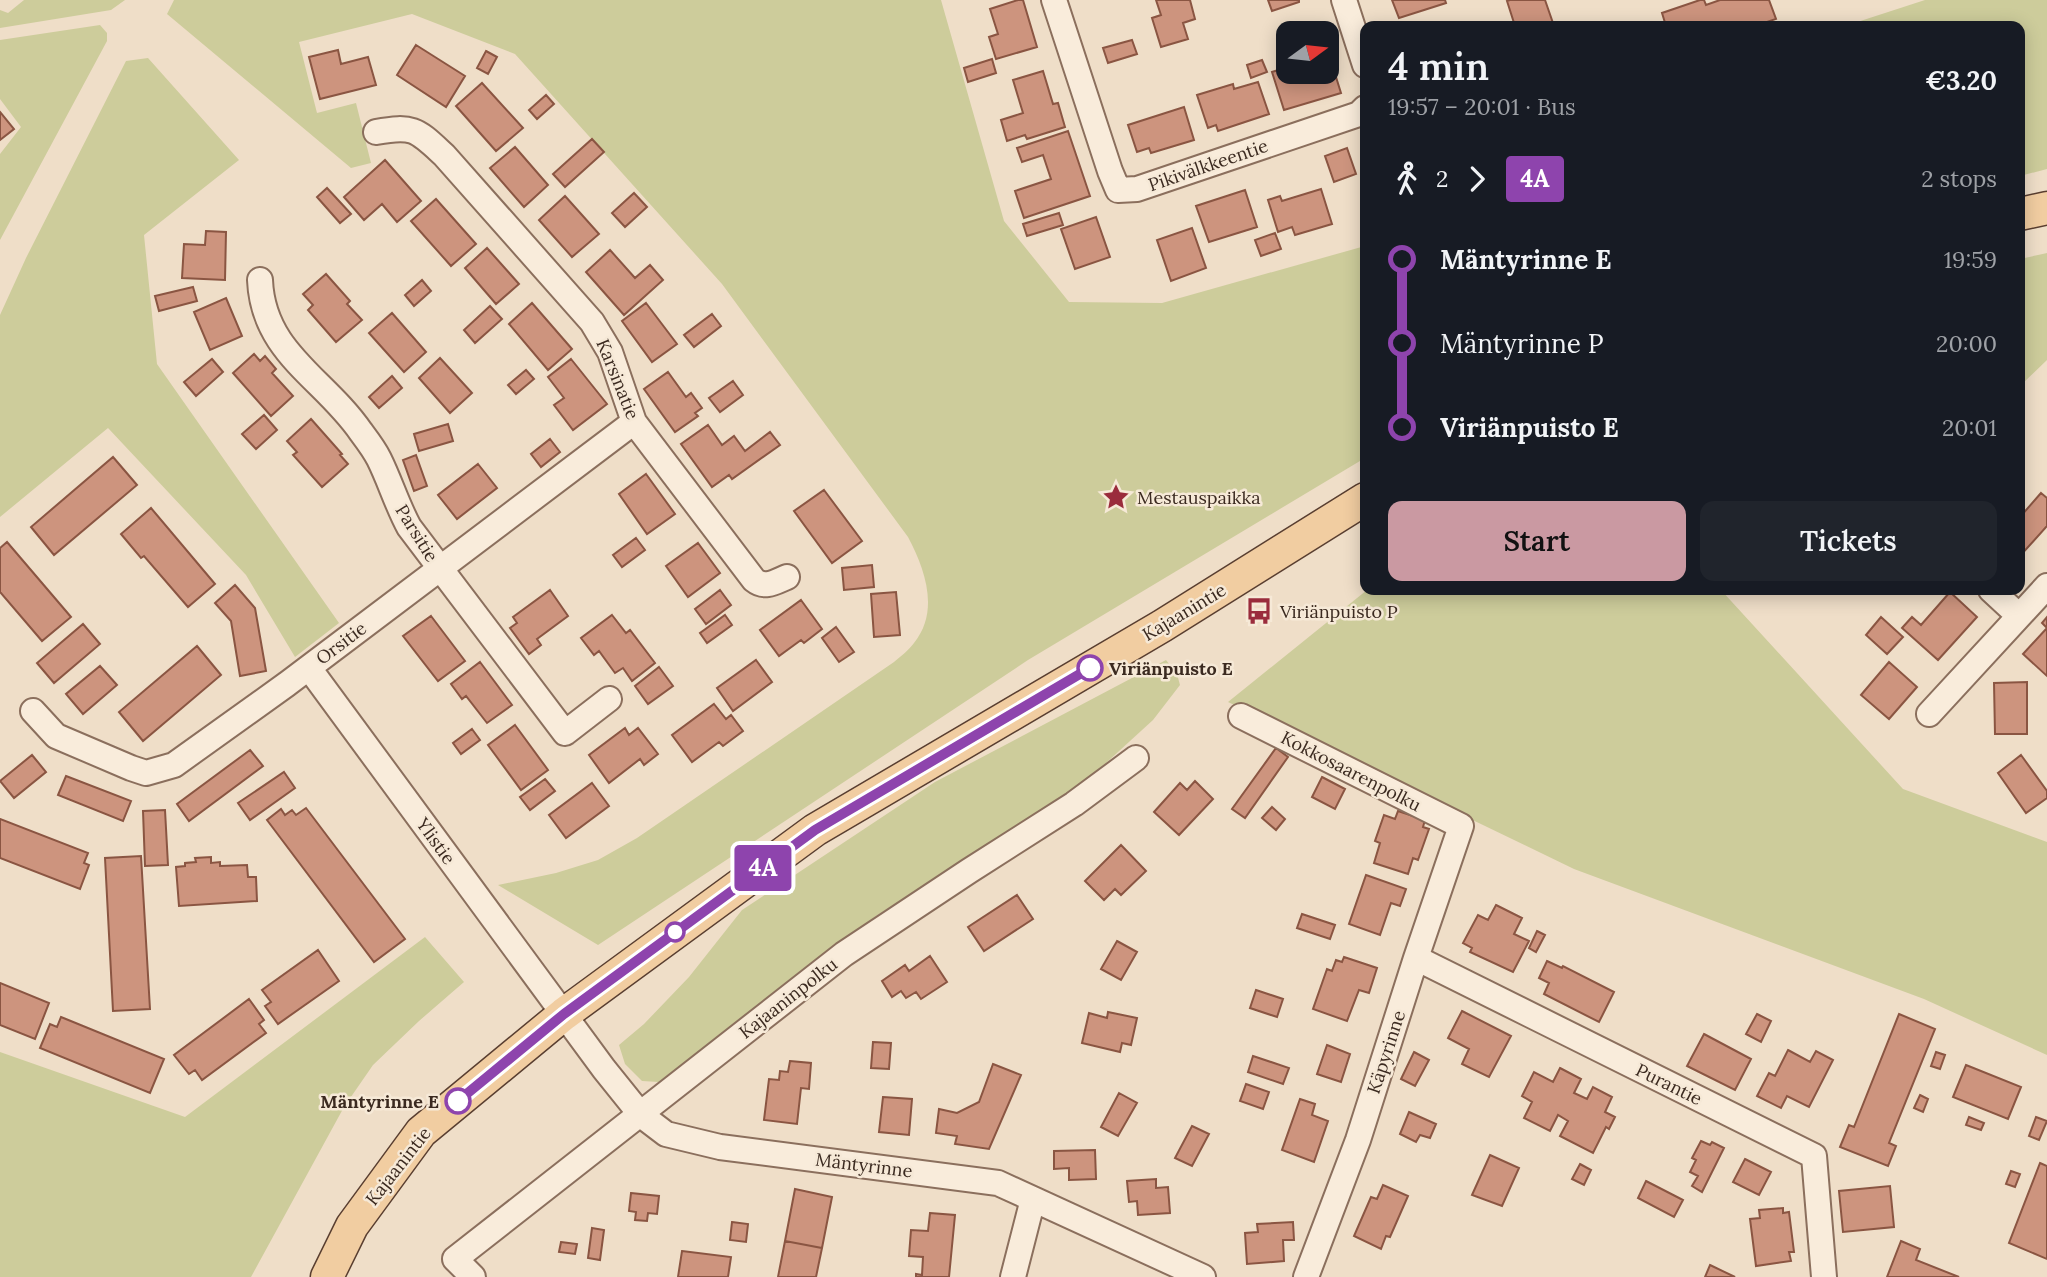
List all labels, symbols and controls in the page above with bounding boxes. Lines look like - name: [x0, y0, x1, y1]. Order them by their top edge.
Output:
- north arrow: [1276, 21, 1339, 84]
- map controls: [1276, 21, 1339, 84]
- text: 4 min: [1388, 42, 1489, 90]
- text: €3.20: [1925, 64, 1997, 97]
- text: 19:57 – 20:01 · Bus: [1388, 92, 1576, 121]
- street label: Pikivälkkeentie: [1145, 134, 1271, 196]
- icon: walk: [1388, 160, 1426, 198]
- icon: forward: [1458, 160, 1496, 198]
- text: 4A: [1520, 163, 1550, 194]
- text: 2: [1436, 164, 1448, 193]
- text: 2 stops: [1921, 164, 1997, 193]
- text: Mäntyrinne E: [1440, 243, 1611, 276]
- text: 19:59: [1944, 245, 1997, 274]
- text: Mäntyrinne P: [1440, 327, 1604, 360]
- text: 20:00: [1936, 329, 1997, 358]
- street label: Karsinatie: [591, 335, 645, 423]
- text: Viriänpuisto E: [1440, 411, 1619, 444]
- text: 20:01: [1942, 413, 1997, 442]
- place icon: Mestauspaikka: [1101, 482, 1131, 512]
- place label: Mestauspaikka: [1137, 486, 1260, 509]
- street label: Parsitie: [390, 500, 444, 566]
- button: Start: [1388, 501, 1686, 581]
- button: Tickets: [1700, 501, 1997, 581]
- street label: Kajaanintie: [1138, 578, 1230, 646]
- bus stop icon: Viriänpuisto P: [1244, 596, 1274, 626]
- place label: Viriänpuisto P: [1279, 600, 1398, 623]
- street label: Orsitie: [311, 616, 371, 670]
- marker: Viriänpuisto E: [1077, 655, 1103, 681]
- place label: Viriänpuisto E: [1109, 657, 1233, 680]
- street label: Kokkosaarenpolku: [1277, 726, 1425, 816]
- street label: Ylistie: [411, 812, 461, 869]
- line badge: 4A: [732, 845, 794, 891]
- text: 4A: [748, 852, 778, 883]
- unlabelled marker: [665, 922, 685, 942]
- street label: Kajaaninpolku: [734, 952, 842, 1043]
- street label: Käpyrinne: [1362, 1007, 1410, 1097]
- street label: Purantie: [1632, 1058, 1706, 1110]
- marker: Mäntyrinne E: [445, 1088, 471, 1114]
- place label: Mäntyrinne E: [320, 1090, 439, 1113]
- street label: Kajaanintie: [360, 1122, 436, 1210]
- street label: Mäntyrinne: [814, 1148, 914, 1182]

